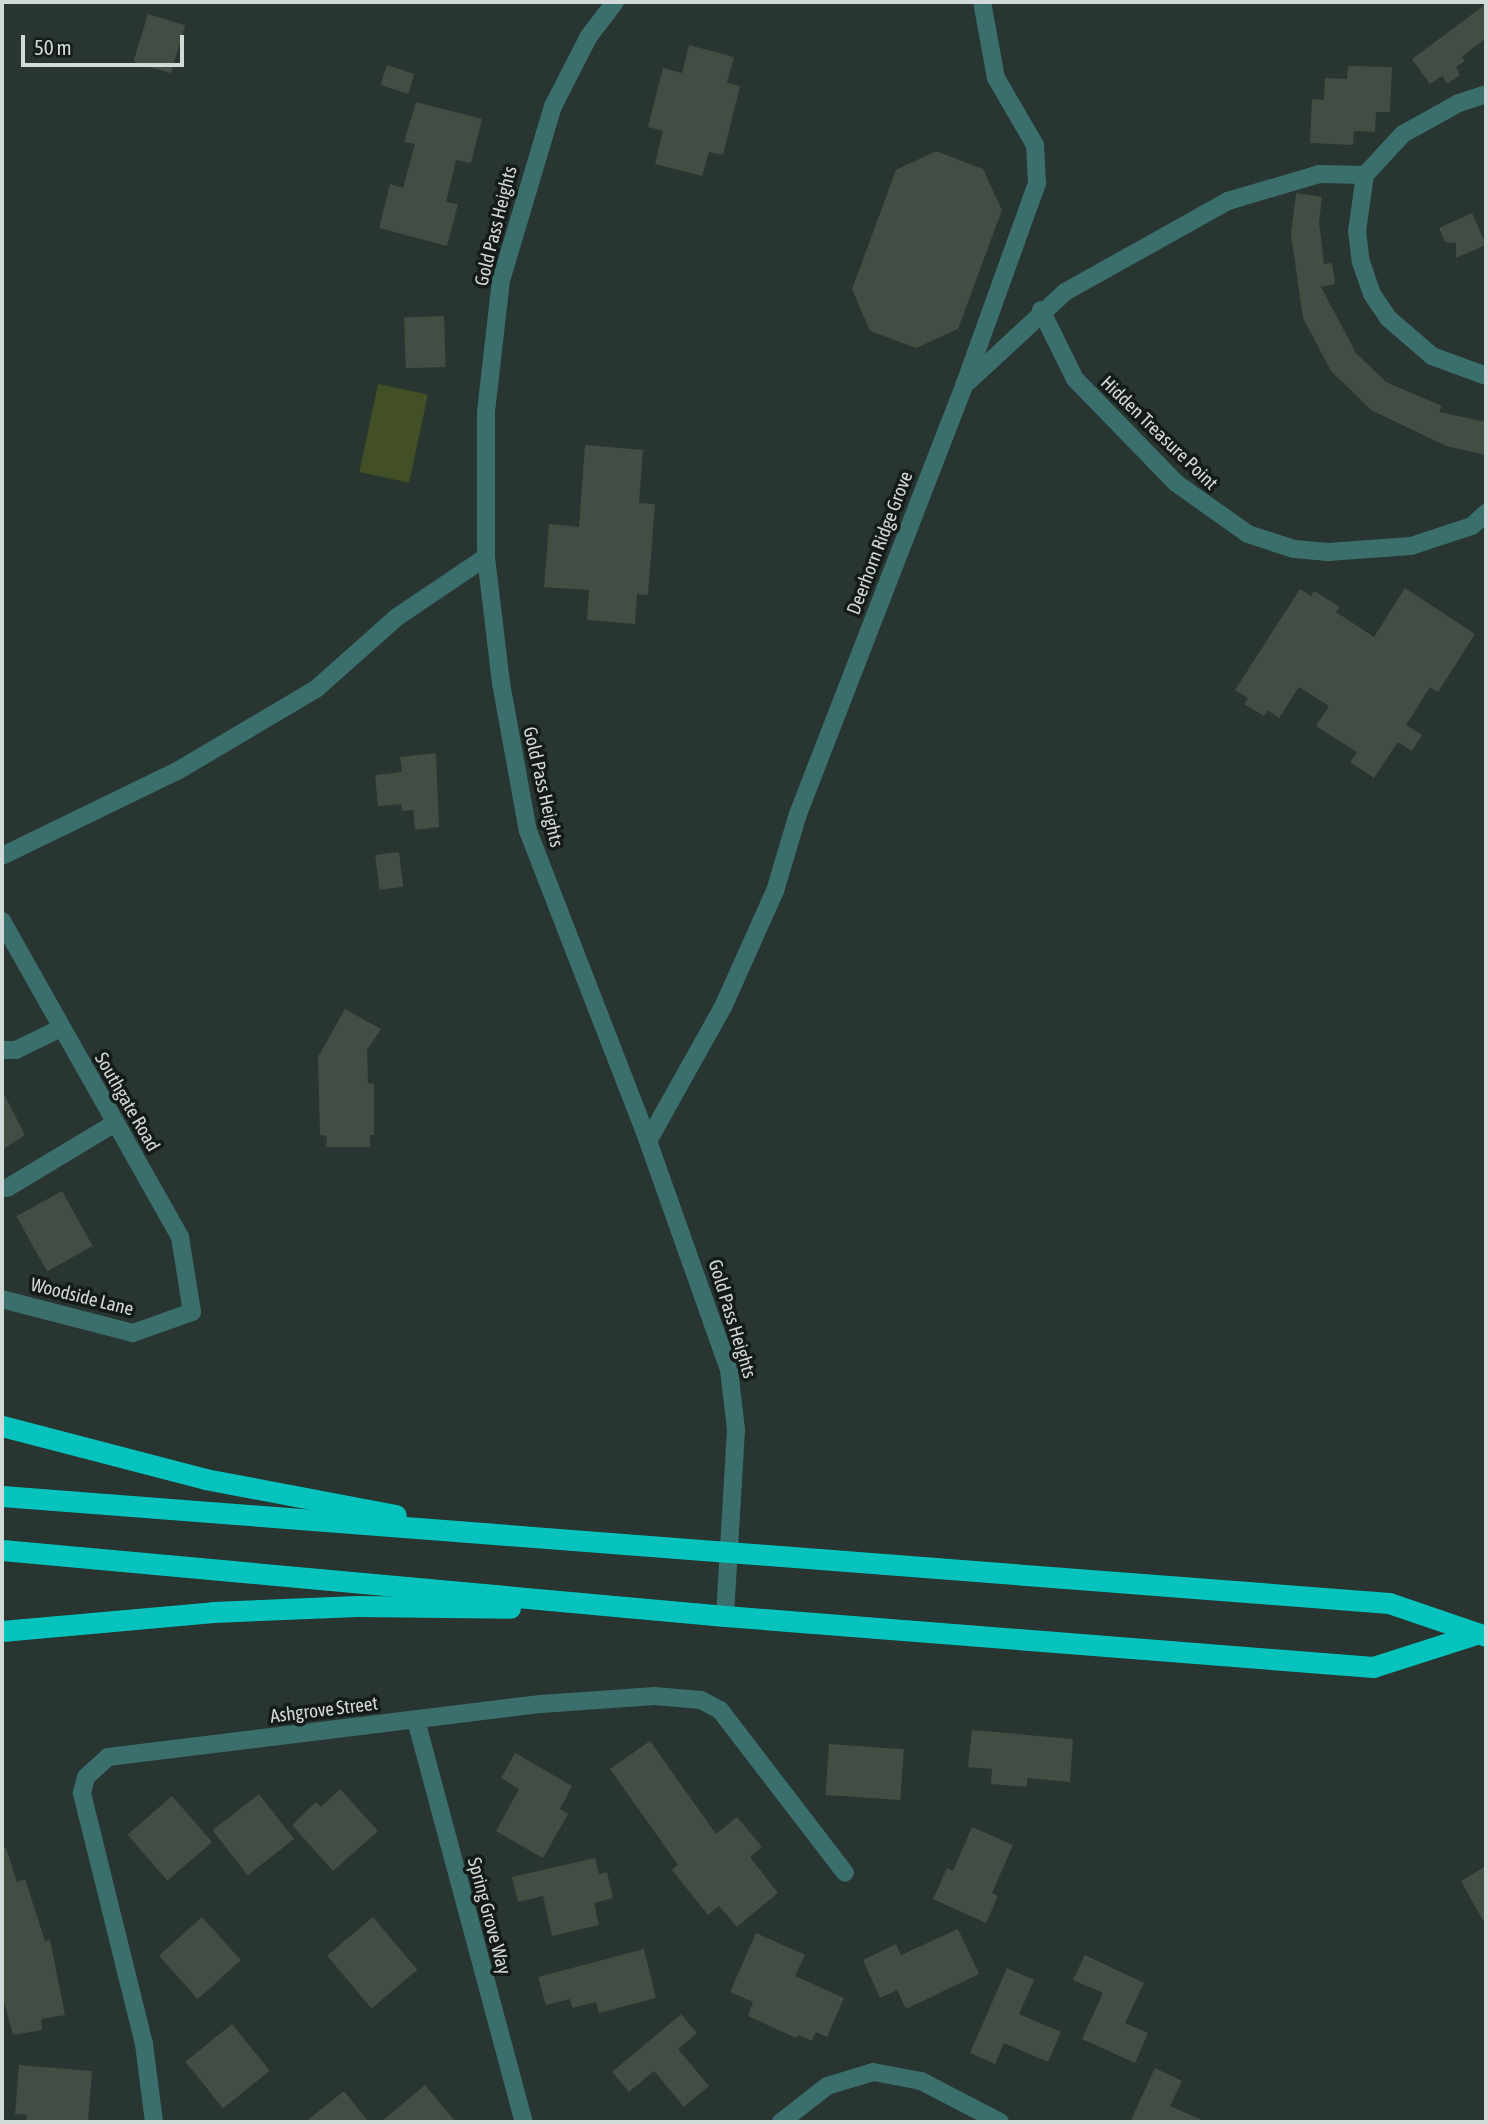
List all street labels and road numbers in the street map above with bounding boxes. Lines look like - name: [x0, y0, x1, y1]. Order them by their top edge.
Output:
- street label: Gold Pass Heights: [470, 164, 522, 288]
- street label: Hidden Treasure Point: [1096, 371, 1222, 495]
- street label: Deerhorn Ridge Grove: [842, 468, 918, 618]
- street label: Gold Pass Heights: [518, 725, 568, 849]
- street label: Southgate Road: [90, 1049, 164, 1155]
- street label: Gold Pass Heights: [703, 1257, 761, 1381]
- street label: Woodside Lane: [28, 1273, 136, 1321]
- street label: Ashgrove Street: [269, 1692, 379, 1728]
- street label: Spring Grove Way: [462, 1855, 516, 1977]

